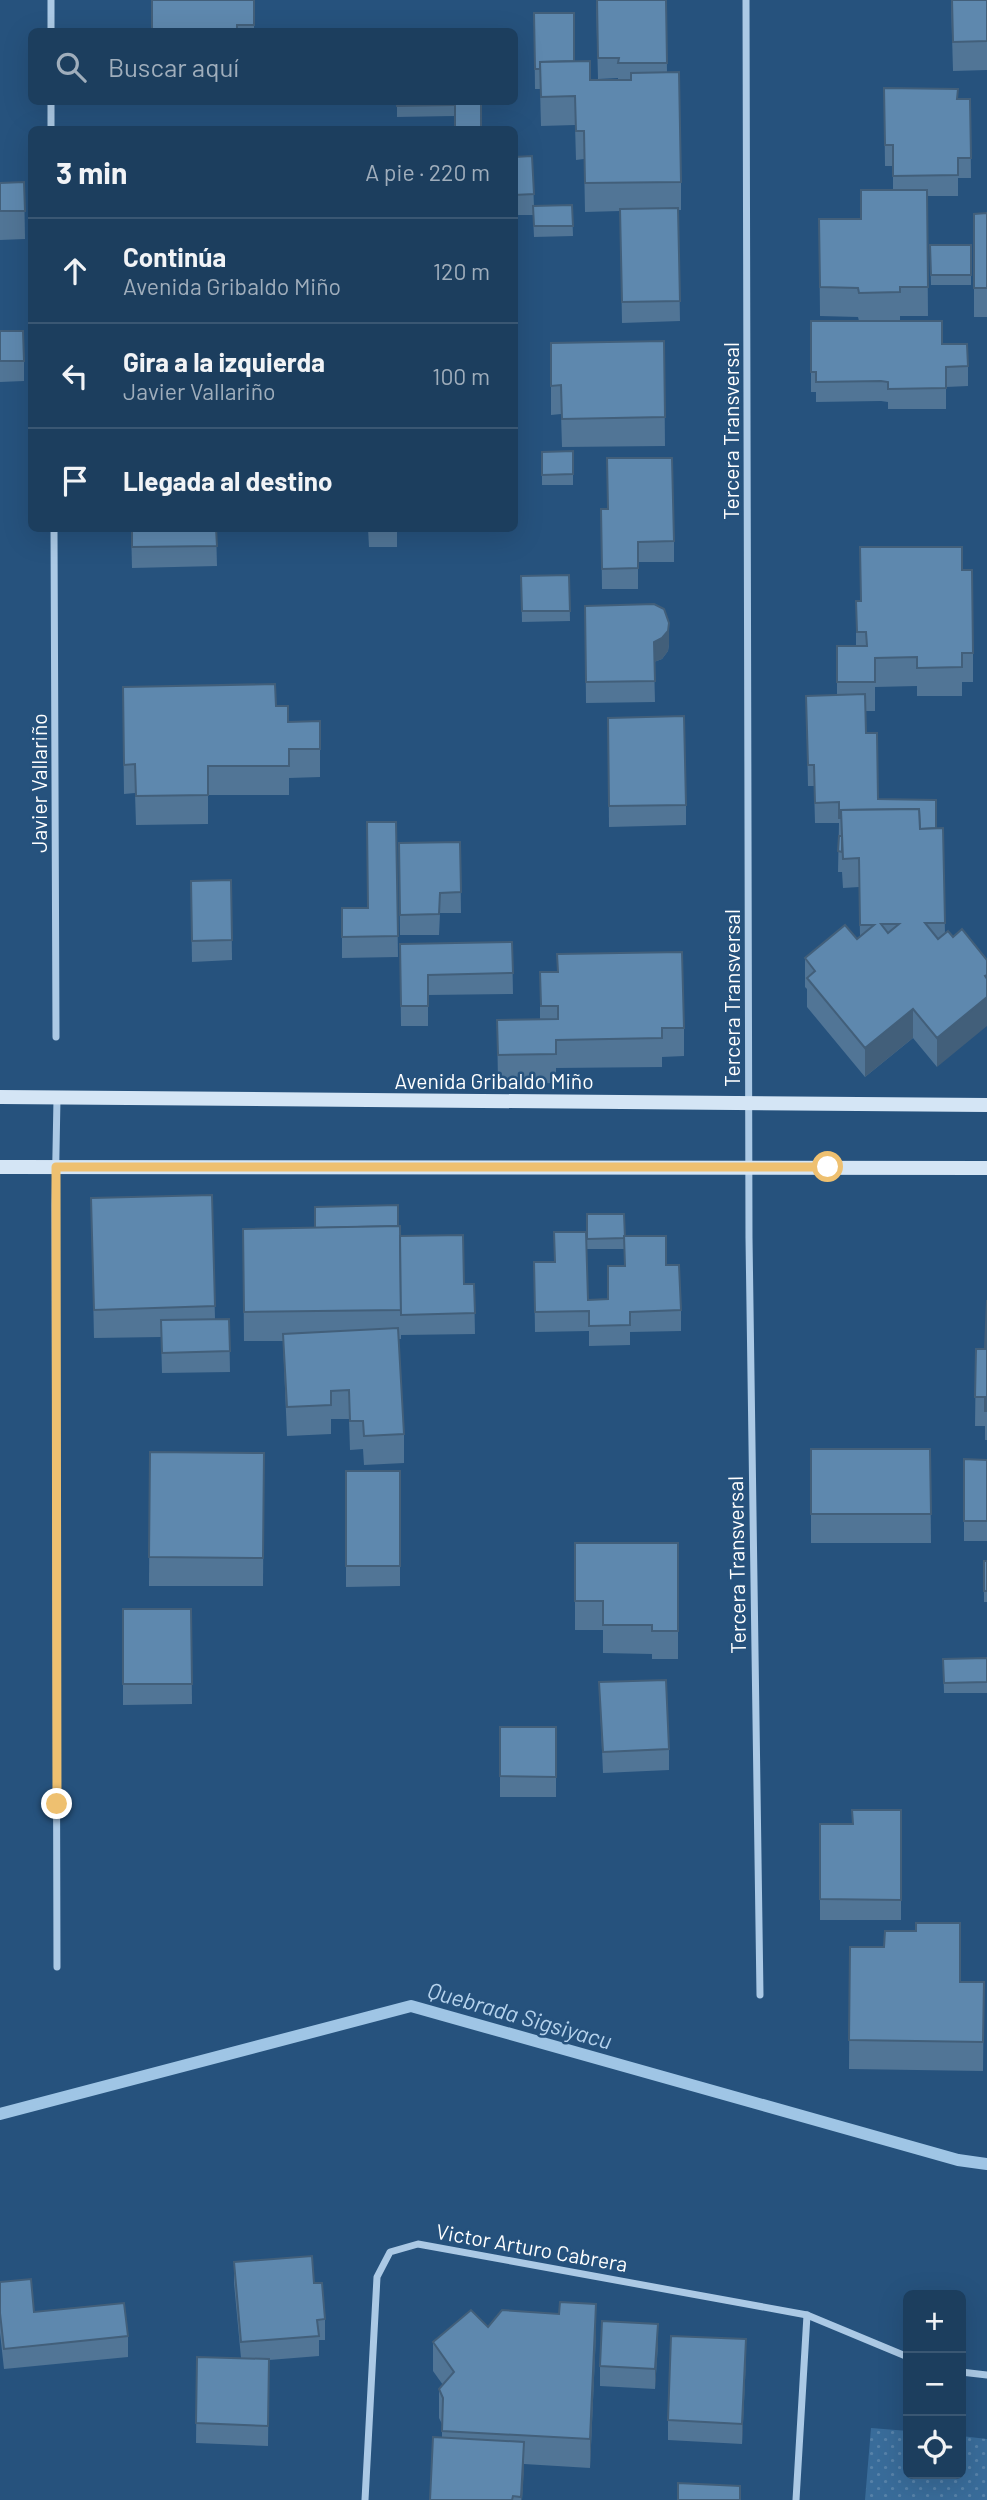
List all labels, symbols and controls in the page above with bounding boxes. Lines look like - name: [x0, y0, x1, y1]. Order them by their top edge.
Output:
- search box: [28, 28, 518, 105]
- icon: search: [52, 48, 90, 86]
- text: Buscar aquí: [108, 51, 239, 82]
- text: 3 min: [56, 154, 127, 190]
- text: A pie · 220 m: [365, 158, 490, 186]
- text: Continúa: [123, 241, 226, 272]
- icon: ahead: [56, 252, 94, 290]
- text: 120 m: [433, 257, 490, 285]
- text: Avenida Gribaldo Miño: [123, 272, 341, 300]
- street label: Tercera Transversal: [718, 342, 743, 520]
- text: Gira a la izquierda: [123, 346, 325, 377]
- icon: left: [56, 357, 94, 395]
- text: 100 m: [432, 362, 490, 390]
- text: Javier Vallariño: [123, 377, 276, 405]
- icon: arrive: [56, 462, 94, 500]
- text: Llegada al destino: [123, 465, 332, 496]
- street label: Javier Vallariño: [26, 713, 51, 853]
- street label: Tercera Transversal: [719, 909, 744, 1087]
- street label: Avenida Gribaldo Miño: [394, 1068, 594, 1093]
- route start: [812, 1151, 843, 1182]
- street label: Tercera Transversal: [722, 1476, 750, 1654]
- route end: [41, 1788, 72, 1819]
- water label: Quebrada Sigsiyacu: [425, 1975, 615, 2055]
- street label: Victor Arturo Cabrera: [434, 2218, 630, 2276]
- map controls: [903, 2290, 966, 2479]
- button: +: [903, 2290, 966, 2353]
- button: −: [903, 2353, 966, 2416]
- button: locate: [903, 2416, 966, 2479]

